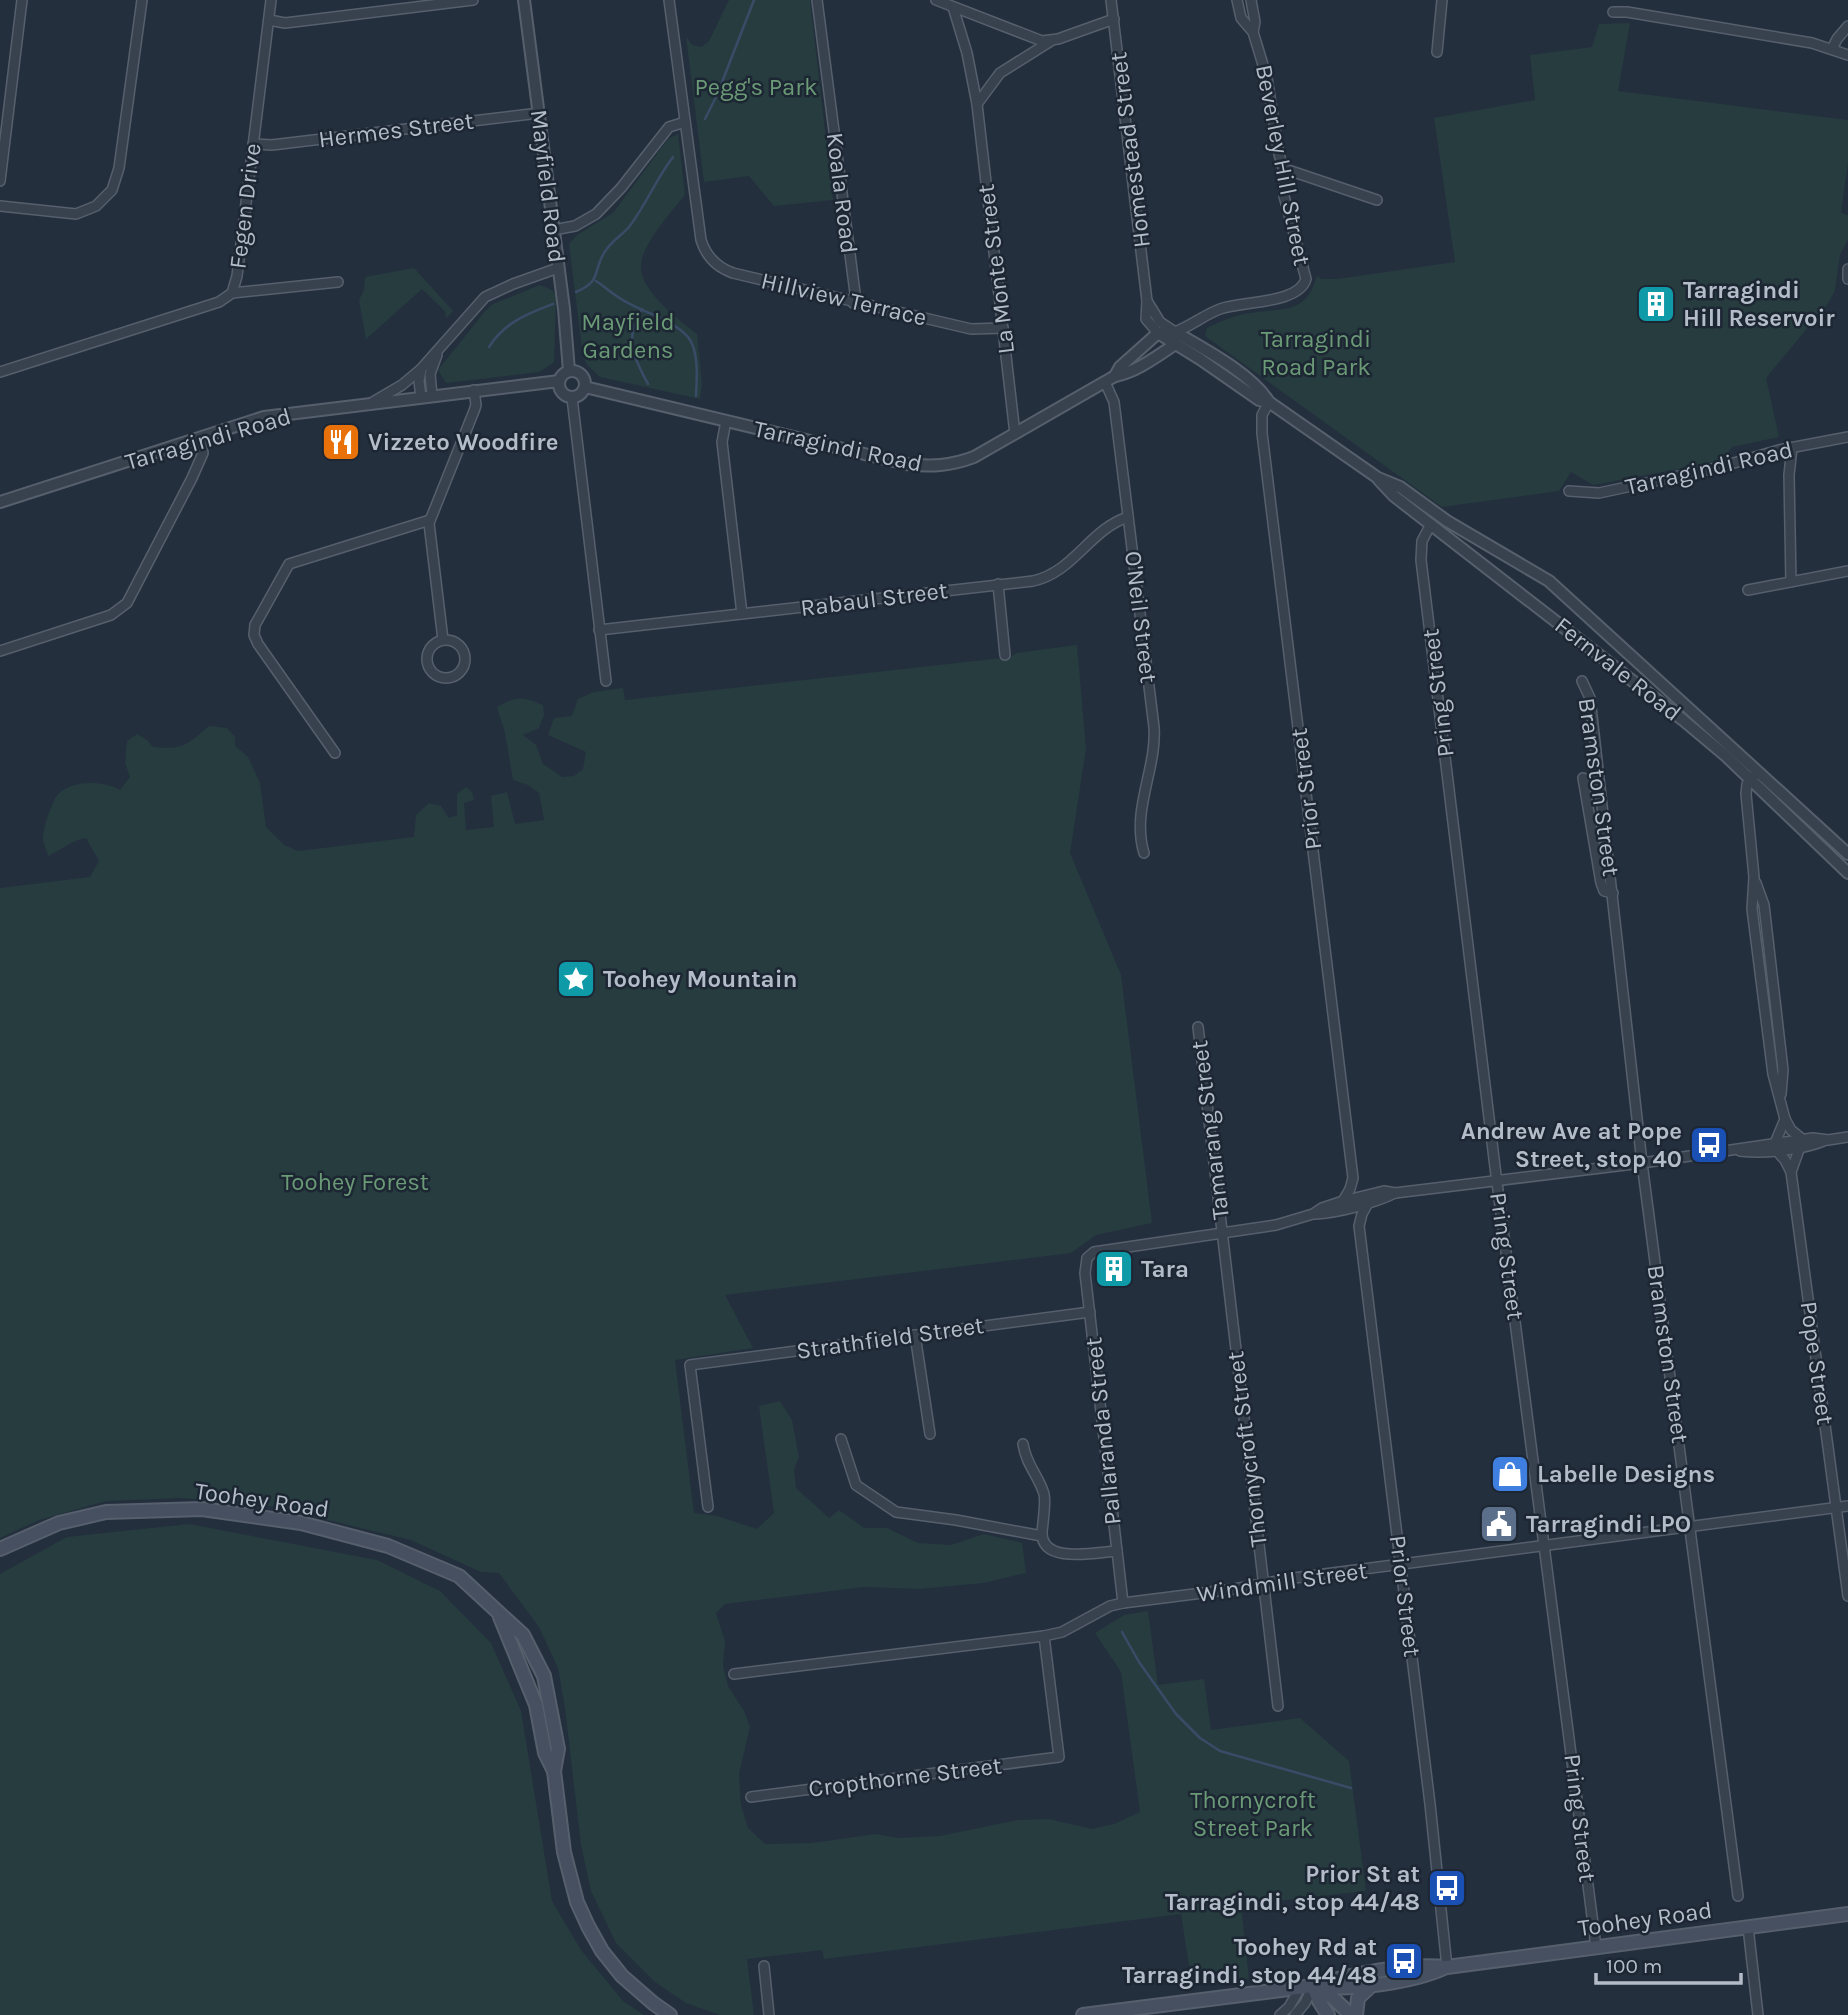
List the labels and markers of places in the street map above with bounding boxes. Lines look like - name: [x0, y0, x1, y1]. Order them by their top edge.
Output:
- place label: Tarragindi Hill Reservoir: [1683, 276, 1835, 332]
- building icon: Tarragindi Hill Reservoir: [1635, 283, 1677, 325]
- restaurant icon: Vizzeto Woodfire: [320, 421, 362, 463]
- place label: Vizzeto Woodfire: [368, 428, 558, 456]
- place icon: Toohey Mountain: [555, 958, 597, 1000]
- place label: Toohey Mountain: [603, 965, 797, 993]
- place label: Andrew Ave at Pope Street, stop 40: [1461, 1117, 1682, 1173]
- bus stop icon: Andrew Ave at Pope Street, stop 40: [1688, 1124, 1730, 1166]
- building icon: Tara: [1093, 1248, 1135, 1290]
- place label: Tara: [1141, 1255, 1189, 1283]
- shop icon: Labelle Designs: [1489, 1453, 1531, 1495]
- place label: Labelle Designs: [1537, 1460, 1715, 1488]
- public building icon: Tarragindi LPO: [1478, 1503, 1520, 1545]
- place label: Tarragindi LPO: [1526, 1510, 1691, 1538]
- place label: Prior St at Tarragindi, stop 44/48: [1165, 1860, 1420, 1916]
- bus stop icon: Prior St at Tarragindi, stop 44/48: [1426, 1867, 1468, 1909]
- place label: Toohey Rd at Tarragindi, stop 44/48: [1122, 1933, 1377, 1989]
- bus stop icon: Toohey Rd at Tarragindi, stop 44/48: [1383, 1940, 1425, 1982]

